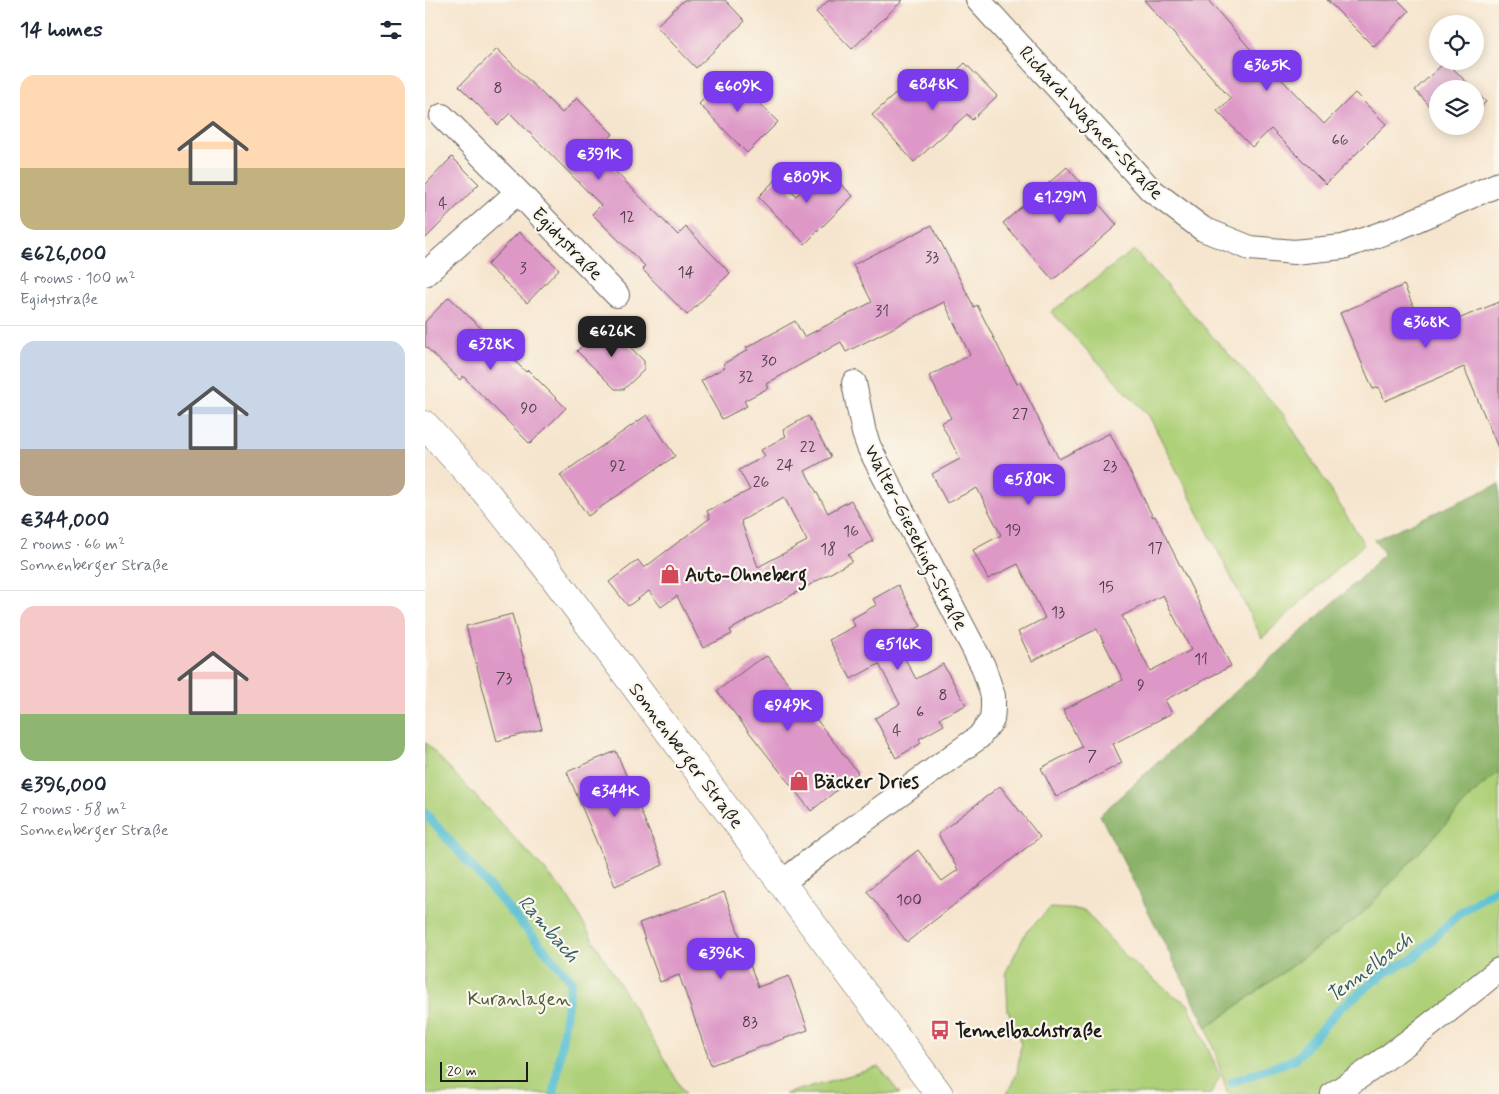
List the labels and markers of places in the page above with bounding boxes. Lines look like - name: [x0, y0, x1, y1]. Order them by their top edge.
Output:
- pin: €365K: [1232, 49, 1302, 92]
- pin: €848K: [898, 68, 968, 111]
- pin: €609K: [703, 70, 773, 113]
- pin: €391K: [564, 138, 634, 181]
- pin: €809K: [772, 162, 842, 204]
- pin: €1.29M: [1019, 182, 1101, 224]
- pin: €368K: [1391, 306, 1461, 349]
- pin: €626K: [577, 316, 647, 358]
- pin: €328K: [456, 328, 526, 371]
- pin: €580K: [994, 464, 1064, 506]
- shop icon: Auto-Ohneberg: [659, 563, 681, 585]
- place label: Auto-Ohneberg: [685, 563, 807, 591]
- pin: €516K: [863, 628, 933, 671]
- pin: €949K: [753, 690, 823, 732]
- shop icon: Bäcker Dries: [788, 770, 810, 792]
- place label: Bäcker Dries: [814, 770, 919, 795]
- pin: €344K: [580, 776, 650, 818]
- pin: €396K: [686, 938, 756, 980]
- bus stop icon: Tennelbachstraße: [929, 1019, 951, 1041]
- place label: Tennelbachstraße: [955, 1019, 1103, 1044]

